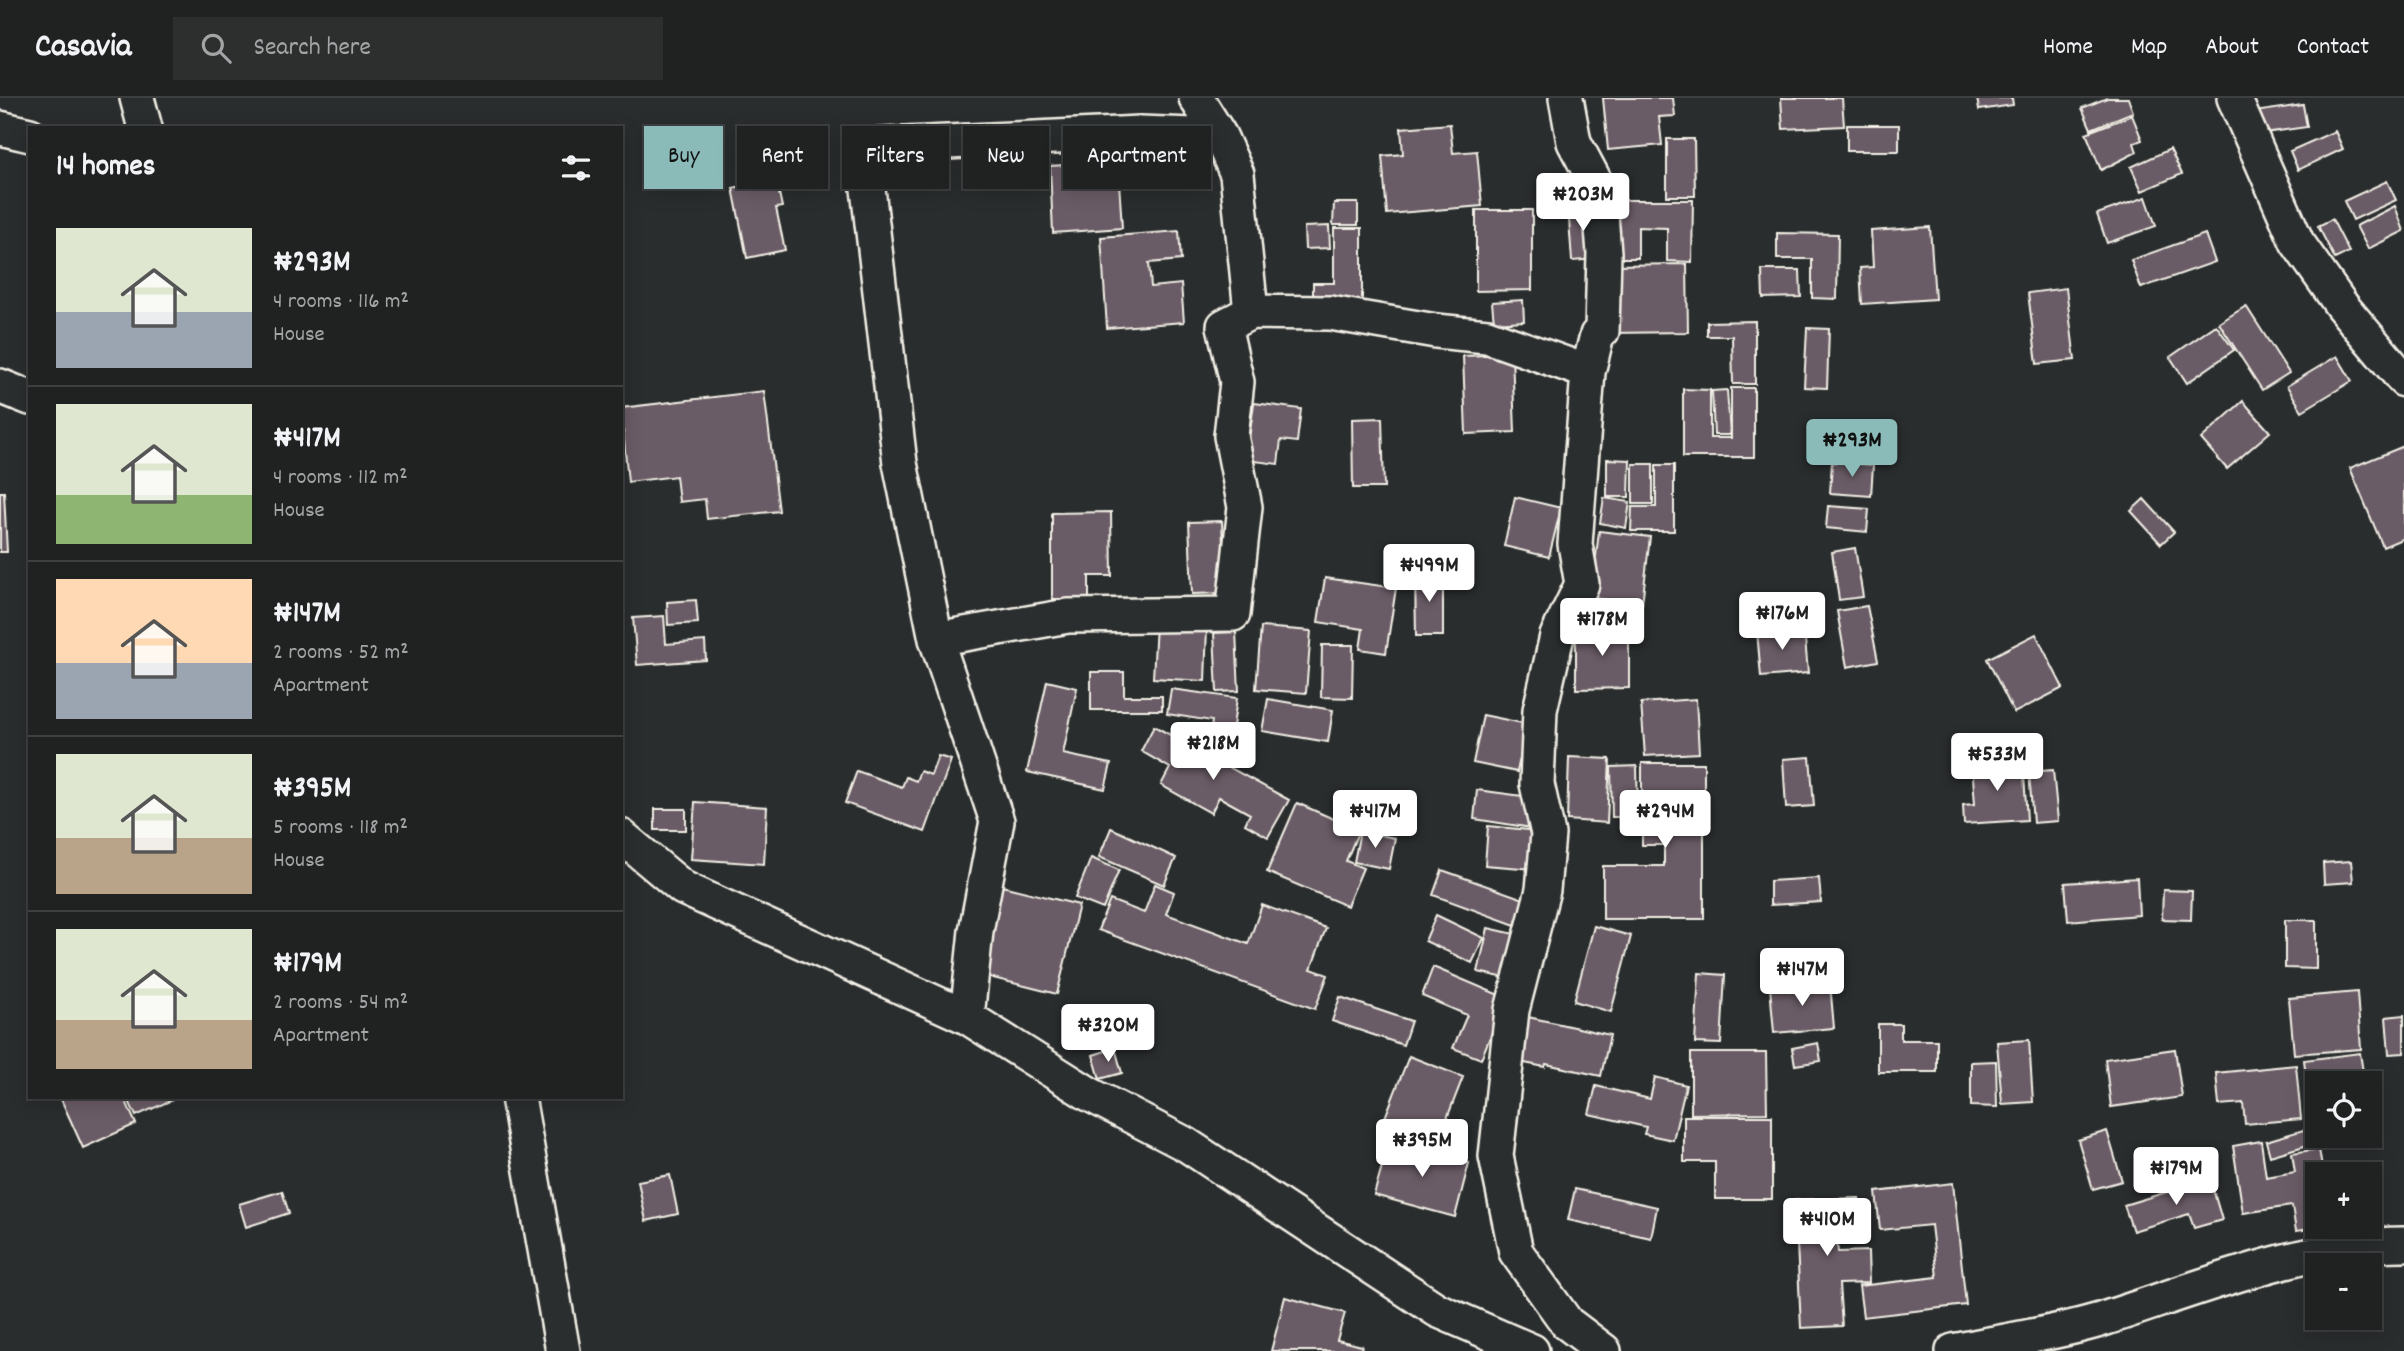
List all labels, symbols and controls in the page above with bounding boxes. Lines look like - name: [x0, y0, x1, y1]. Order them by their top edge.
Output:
- search box: [173, 17, 663, 80]
- text: Casavia: [35, 25, 131, 72]
- icon: search: [197, 29, 235, 67]
- text: Search here: [253, 30, 371, 67]
- text: Home: [2043, 31, 2093, 65]
- text: Map: [2131, 31, 2167, 65]
- text: About: [2205, 31, 2259, 65]
- text: Contact: [2297, 31, 2369, 65]
- chip: Buy: [644, 126, 723, 189]
- chip: Rent: [737, 126, 828, 189]
- chip: Filters: [842, 126, 949, 189]
- chip: New: [963, 126, 1049, 189]
- chip: Apartment: [1063, 126, 1211, 189]
- text: 14 homes: [56, 147, 155, 190]
- icon: filters: [557, 149, 595, 187]
- pin: ₦203M: [1534, 174, 1632, 233]
- text: ₦203M: [1552, 179, 1614, 212]
- text: ₦293M: [273, 243, 351, 286]
- icon: home: [112, 256, 196, 340]
- text: 4 rooms · 116 m²: [273, 286, 409, 319]
- text: House: [273, 319, 325, 352]
- text: ₦417M: [273, 419, 341, 462]
- pin: ₦293M: [1803, 420, 1901, 479]
- text: ₦293M: [1822, 425, 1882, 458]
- icon: home: [112, 432, 196, 516]
- text: 4 rooms · 112 m²: [273, 462, 408, 495]
- text: House: [273, 495, 325, 528]
- pin: ₦499M: [1380, 545, 1478, 604]
- text: ₦499M: [1399, 550, 1459, 583]
- pin: ₦176M: [1733, 592, 1831, 652]
- text: ₦147M: [273, 594, 341, 637]
- pin: ₦178M: [1553, 598, 1651, 658]
- text: ₦176M: [1755, 598, 1809, 631]
- text: ₦178M: [1576, 604, 1628, 637]
- icon: home: [112, 607, 196, 691]
- text: 2 rooms · 52 m²: [273, 637, 409, 670]
- text: Apartment: [273, 670, 369, 703]
- pin: ₦218M: [1164, 722, 1262, 782]
- text: ₦218M: [1187, 728, 1239, 761]
- pin: ₦533M: [1948, 734, 2046, 793]
- text: ₦533M: [1967, 739, 2027, 772]
- text: ₦395M: [273, 769, 351, 812]
- icon: home: [112, 782, 196, 866]
- pin: ₦417M: [1326, 790, 1424, 850]
- pin: ₦294M: [1616, 790, 1714, 850]
- text: ₦417M: [1349, 796, 1401, 829]
- text: ₦294M: [1636, 796, 1694, 829]
- text: 5 rooms · 118 m²: [273, 812, 408, 845]
- text: House: [273, 845, 325, 878]
- text: ₦179M: [273, 944, 342, 987]
- pin: ₦147M: [1753, 948, 1851, 1008]
- text: ₦147M: [1776, 954, 1828, 987]
- icon: home: [112, 957, 196, 1041]
- text: 2 rooms · 54 m²: [273, 987, 408, 1020]
- pin: ₦320M: [1059, 1004, 1157, 1064]
- text: ₦320M: [1077, 1010, 1139, 1043]
- text: Apartment: [273, 1020, 369, 1053]
- map controls: [2305, 1071, 2382, 1330]
- button: locate: [2305, 1071, 2382, 1148]
- pin: ₦395M: [1373, 1119, 1471, 1179]
- text: ₦395M: [1392, 1125, 1452, 1158]
- pin: ₦179M: [2127, 1148, 2225, 1207]
- text: ₦179M: [2150, 1153, 2203, 1186]
- button: +: [2305, 1162, 2382, 1239]
- pin: ₦410M: [1778, 1198, 1876, 1258]
- text: ₦410M: [1799, 1204, 1855, 1237]
- button: −: [2305, 1253, 2382, 1330]

